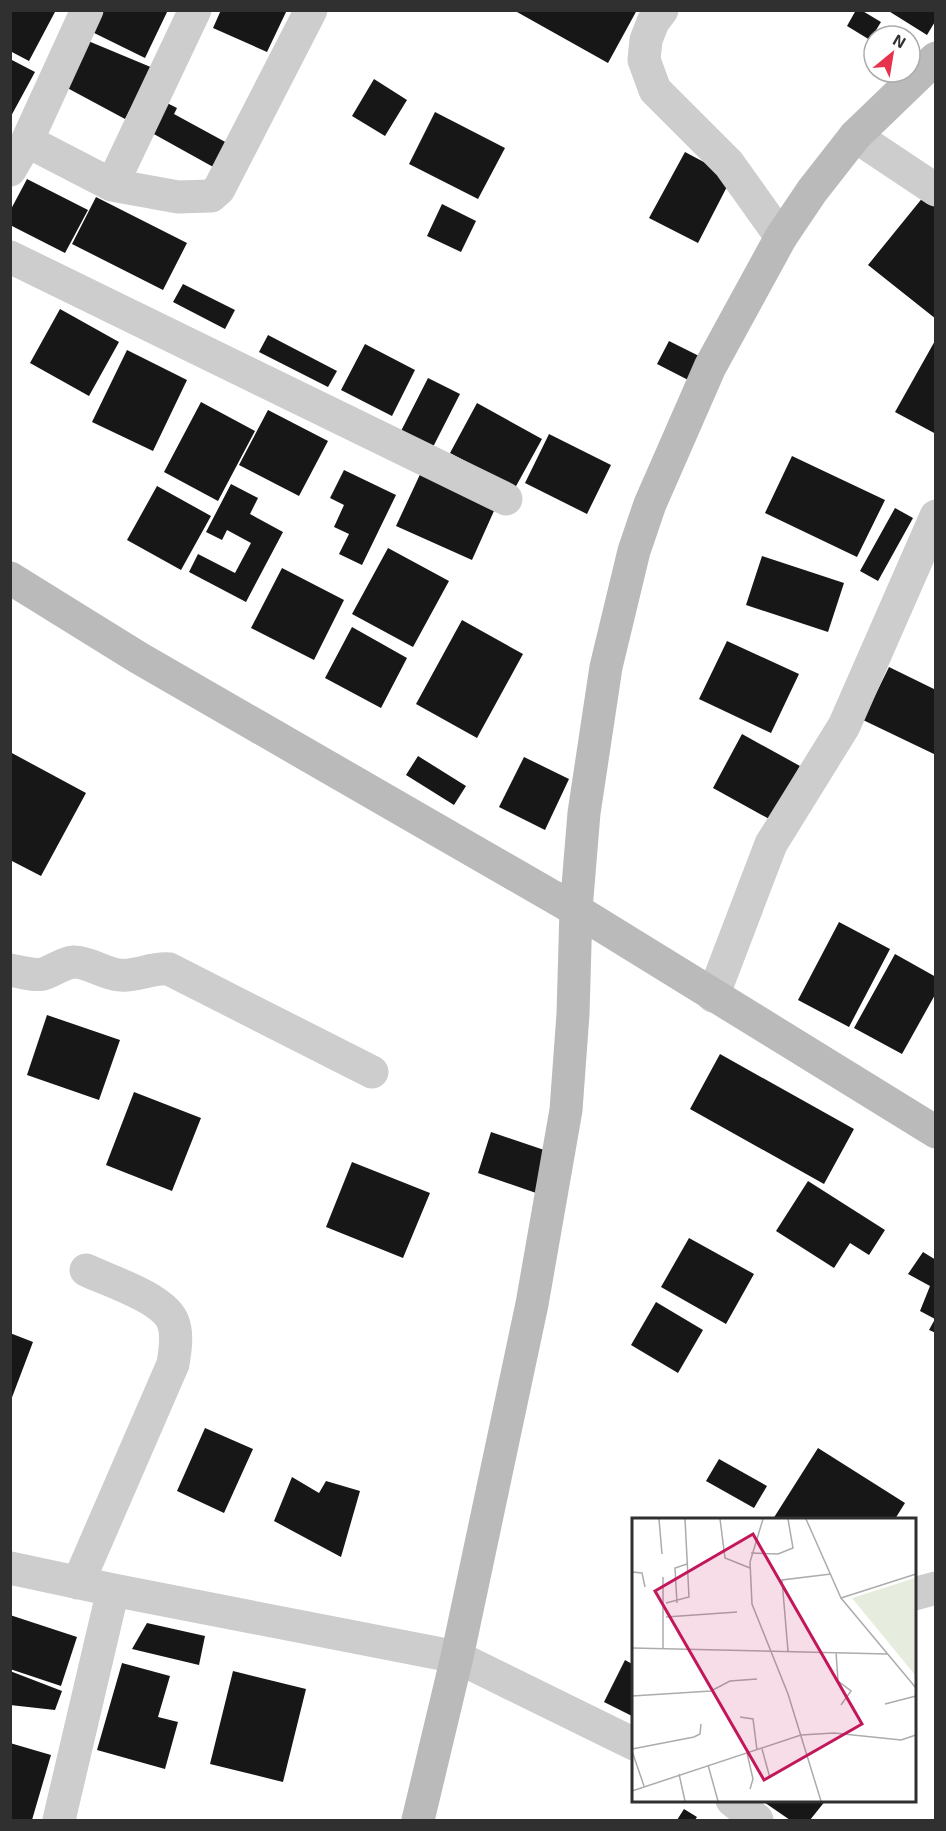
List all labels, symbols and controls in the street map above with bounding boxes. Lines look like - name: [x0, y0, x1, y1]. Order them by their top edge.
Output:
- north arrow: [862, 24, 922, 84]
- text: N: [890, 29, 910, 52]
- inset map: [632, 1518, 916, 1801]

